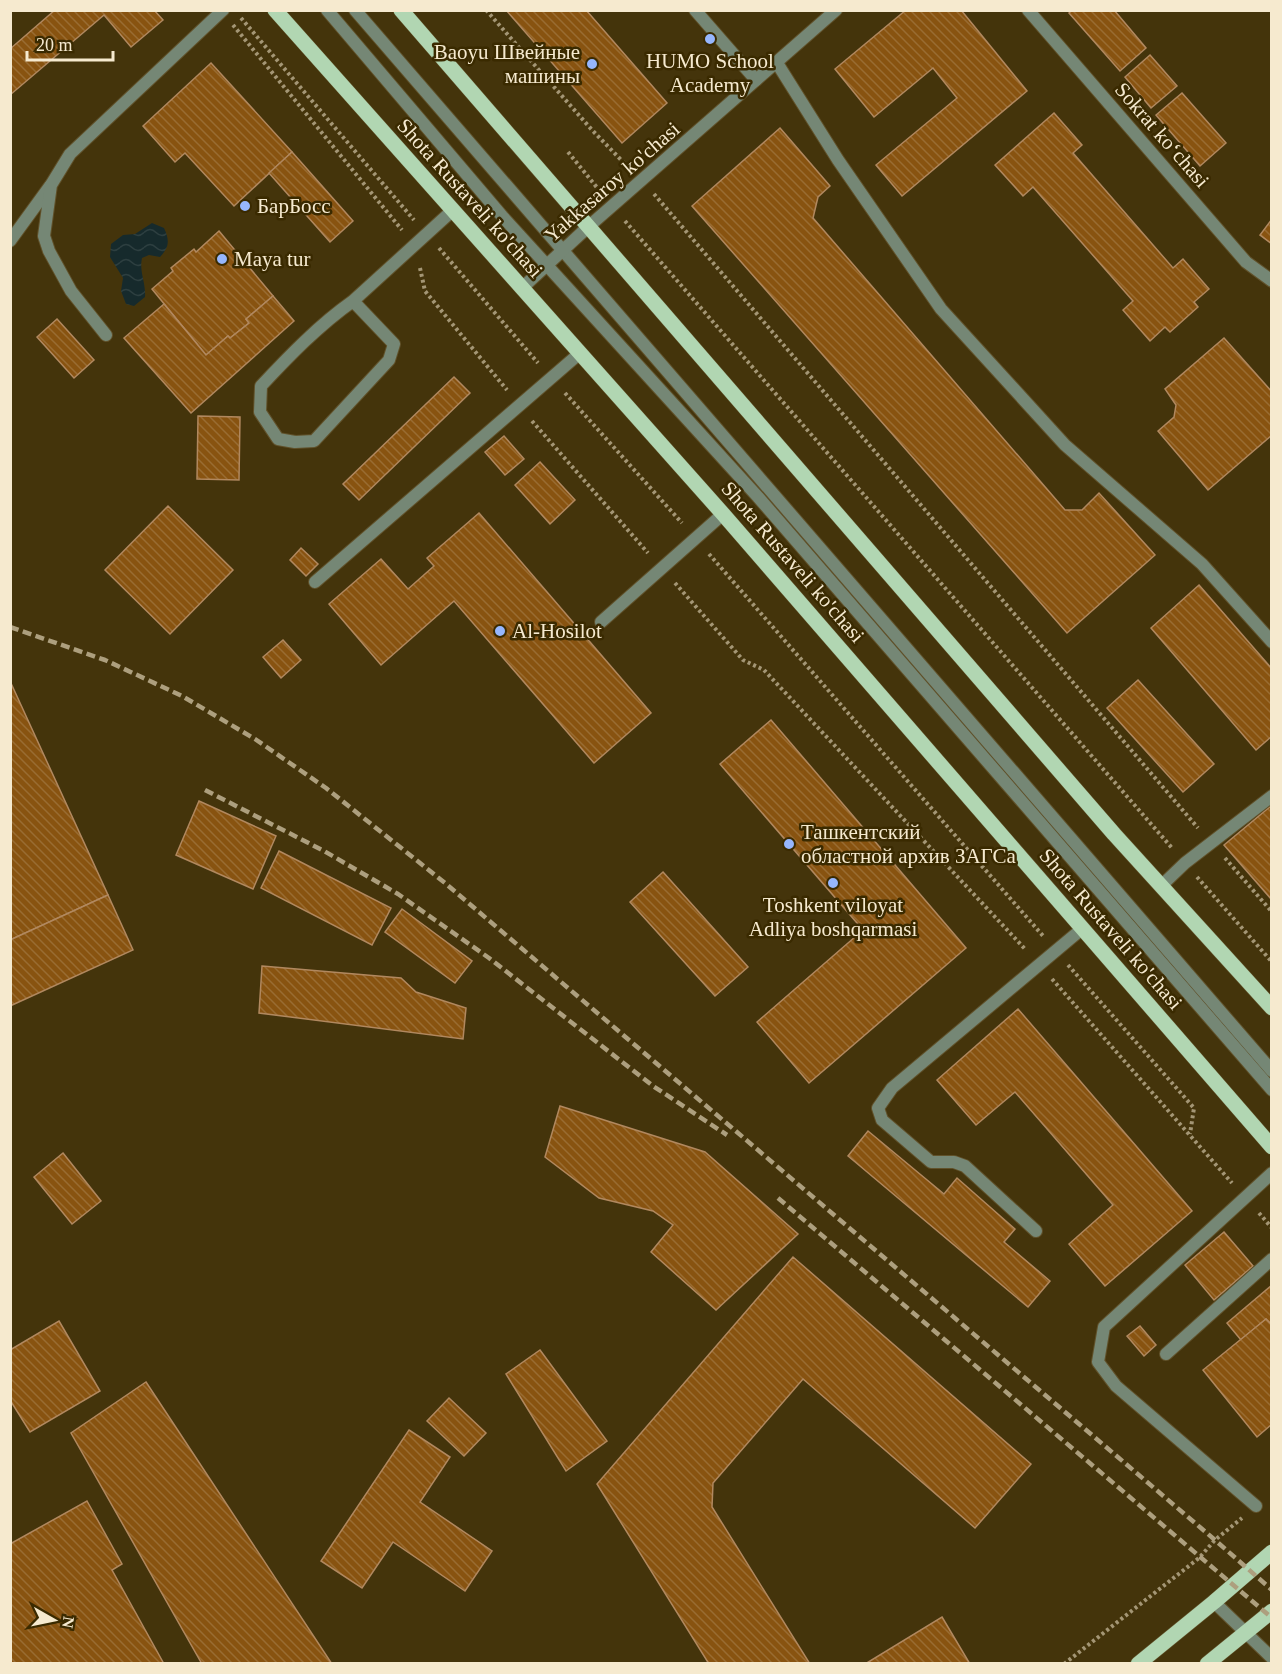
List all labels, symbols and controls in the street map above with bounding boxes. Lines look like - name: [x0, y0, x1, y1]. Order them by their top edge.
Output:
- scale bar: [27, 24, 112, 62]
- marker: HUMO School Academy: [703, 32, 717, 46]
- text: 20 m: [36, 35, 73, 55]
- place label: Baoyu Швейные машины: [434, 40, 580, 88]
- place label: HUMO School Academy: [646, 49, 774, 97]
- marker: Baoyu Швейные машины: [585, 57, 599, 71]
- street label: Sokrat koʻchasi: [1110, 78, 1214, 193]
- street label: Shota Rustaveli ko'chasi: [392, 114, 548, 283]
- street label: Yakkasaroy ko'chasi: [539, 117, 685, 247]
- place label: БарБосс: [257, 194, 331, 218]
- marker: БарБосс: [238, 199, 252, 213]
- place label: Maya tur: [234, 247, 310, 271]
- marker: Maya tur: [215, 252, 229, 266]
- street label: Shota Rustaveli ko'chasi: [717, 477, 870, 648]
- place label: Al-Hosilot: [512, 619, 602, 643]
- marker: Al-Hosilot: [493, 624, 507, 638]
- place label: Ташкентский областной архив ЗАГСа: [801, 820, 1016, 868]
- marker: Ташкентский областной архив ЗАГСа: [782, 837, 796, 851]
- street label: Shota Rustaveli ko'chasi: [1035, 844, 1188, 1015]
- marker: Toshkent viloyat Adliya boshqarmasi: [826, 876, 840, 890]
- place label: Toshkent viloyat Adliya boshqarmasi: [749, 893, 917, 941]
- north arrow: [24, 1590, 84, 1650]
- text: N: [59, 1615, 78, 1630]

